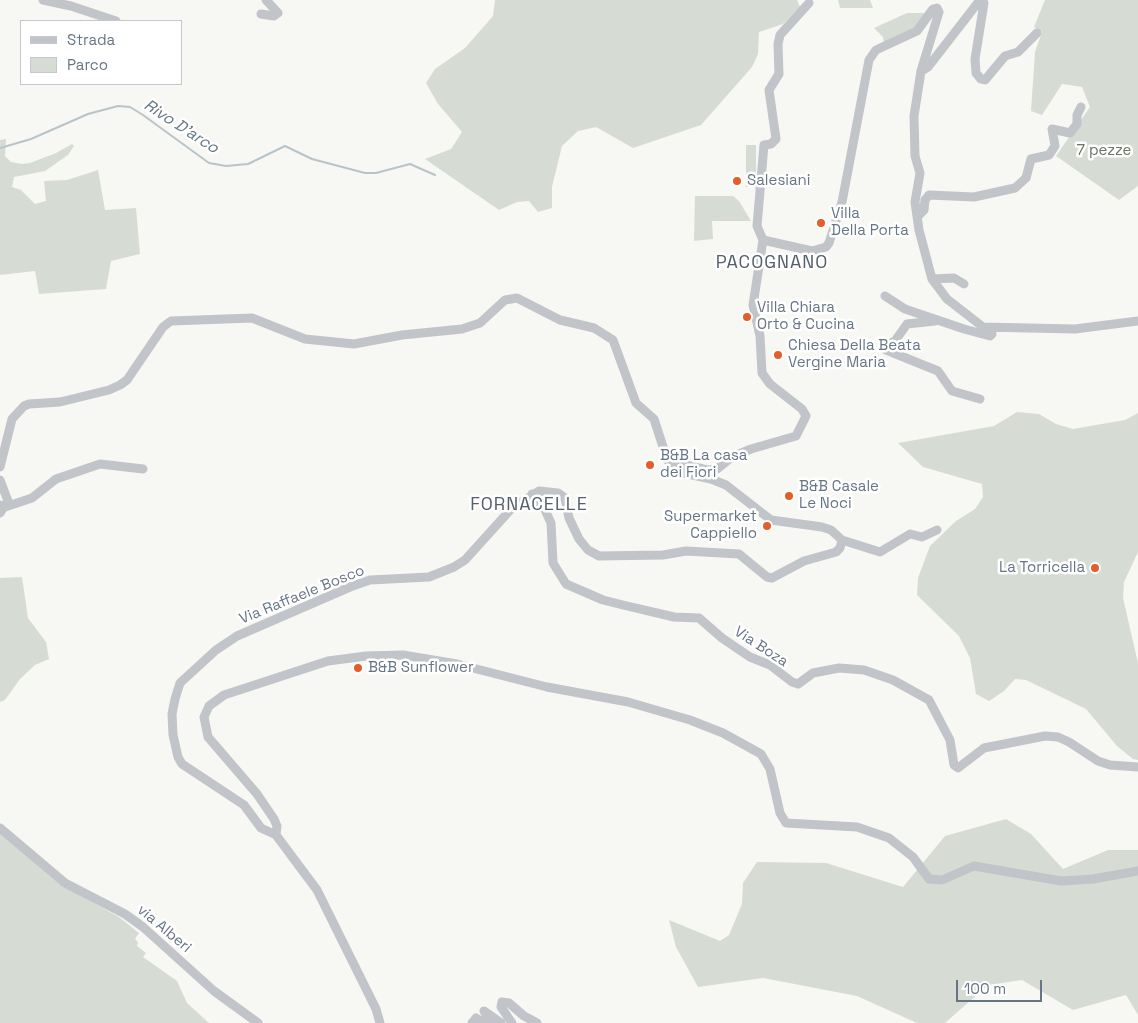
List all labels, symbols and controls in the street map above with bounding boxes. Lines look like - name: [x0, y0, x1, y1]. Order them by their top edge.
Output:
- legend: [20, 20, 182, 85]
- text: Strada: [67, 30, 115, 49]
- text: Parco: [67, 55, 108, 74]
- water label: Rivo D'arco: [140, 96, 222, 158]
- park label: 7 pezze: [1077, 142, 1131, 160]
- place label: Salesiani: [747, 172, 810, 190]
- marker: Salesiani: [731, 175, 743, 187]
- place label: Villa Della Porta: [831, 205, 909, 240]
- marker: Villa Della Porta: [815, 217, 827, 229]
- district label: PACOGNANO: [715, 252, 829, 274]
- place label: Villa Chiara Orto & Cucina: [757, 299, 855, 334]
- marker: Villa Chiara Orto & Cucina: [741, 311, 753, 323]
- place label: Chiesa Della Beata Vergine Maria: [788, 337, 921, 372]
- marker: Chiesa Della Beata Vergine Maria: [772, 349, 784, 361]
- place label: B&B La casa dei Fiori: [660, 447, 747, 482]
- marker: B&B La casa dei Fiori: [644, 459, 656, 471]
- place label: B&B Casale Le Noci: [799, 478, 879, 513]
- marker: B&B Casale Le Noci: [783, 490, 795, 502]
- district label: FORNACELLE: [469, 494, 589, 516]
- place label: Supermarket Cappiello: [664, 508, 757, 543]
- marker: Supermarket Cappiello: [761, 520, 773, 532]
- place label: La Torricella: [999, 559, 1085, 577]
- street label: Via Raffaele Bosco: [237, 562, 367, 628]
- marker: La Torricella: [1089, 562, 1101, 574]
- street label: Via Boza: [731, 623, 791, 671]
- place label: B&B Sunflower: [368, 659, 474, 677]
- marker: B&B Sunflower: [352, 662, 364, 674]
- street label: via Alberi: [133, 901, 195, 957]
- scale bar: [958, 970, 1044, 1002]
- text: 100 m: [964, 979, 1006, 998]

